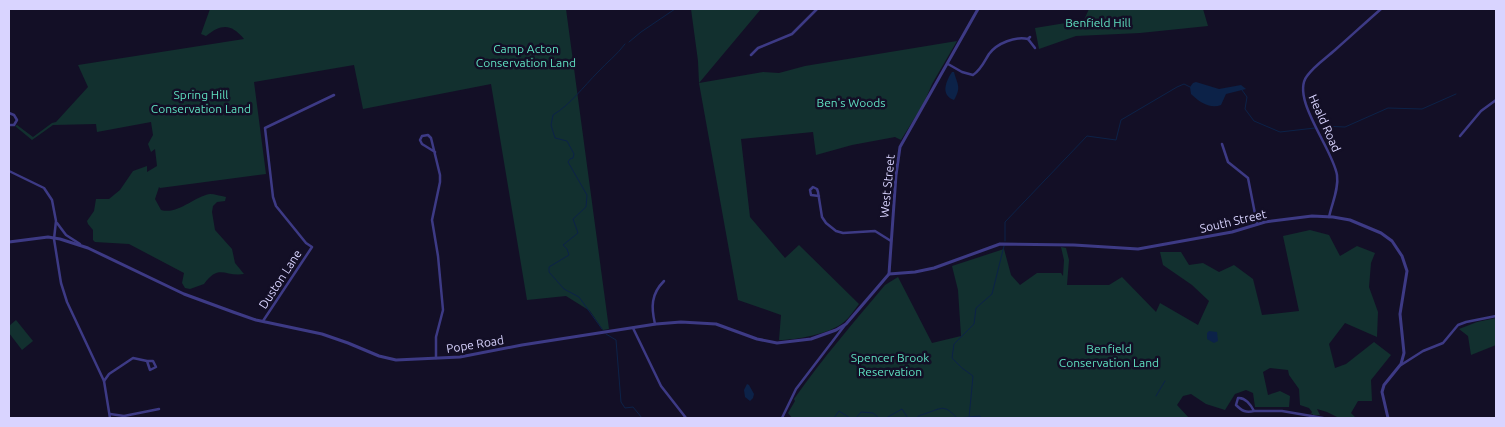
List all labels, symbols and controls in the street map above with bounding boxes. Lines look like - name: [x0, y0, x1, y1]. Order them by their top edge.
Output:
- park label: Benfield Hill: [1065, 16, 1131, 29]
- park label: Camp Acton Conservation Land: [476, 42, 576, 69]
- park label: Spring Hill Conservation Land: [151, 88, 251, 115]
- street label: Heald Road: [1307, 92, 1343, 154]
- park label: Ben's Woods: [817, 96, 885, 109]
- street label: West Street: [877, 153, 897, 218]
- street label: South Street: [1198, 207, 1268, 235]
- street label: Duston Lane: [256, 247, 304, 311]
- street label: Pope Road: [445, 333, 505, 355]
- park label: Benfield Conservation Land: [1059, 342, 1159, 369]
- park label: Spencer Brook Reservation: [851, 351, 929, 378]

